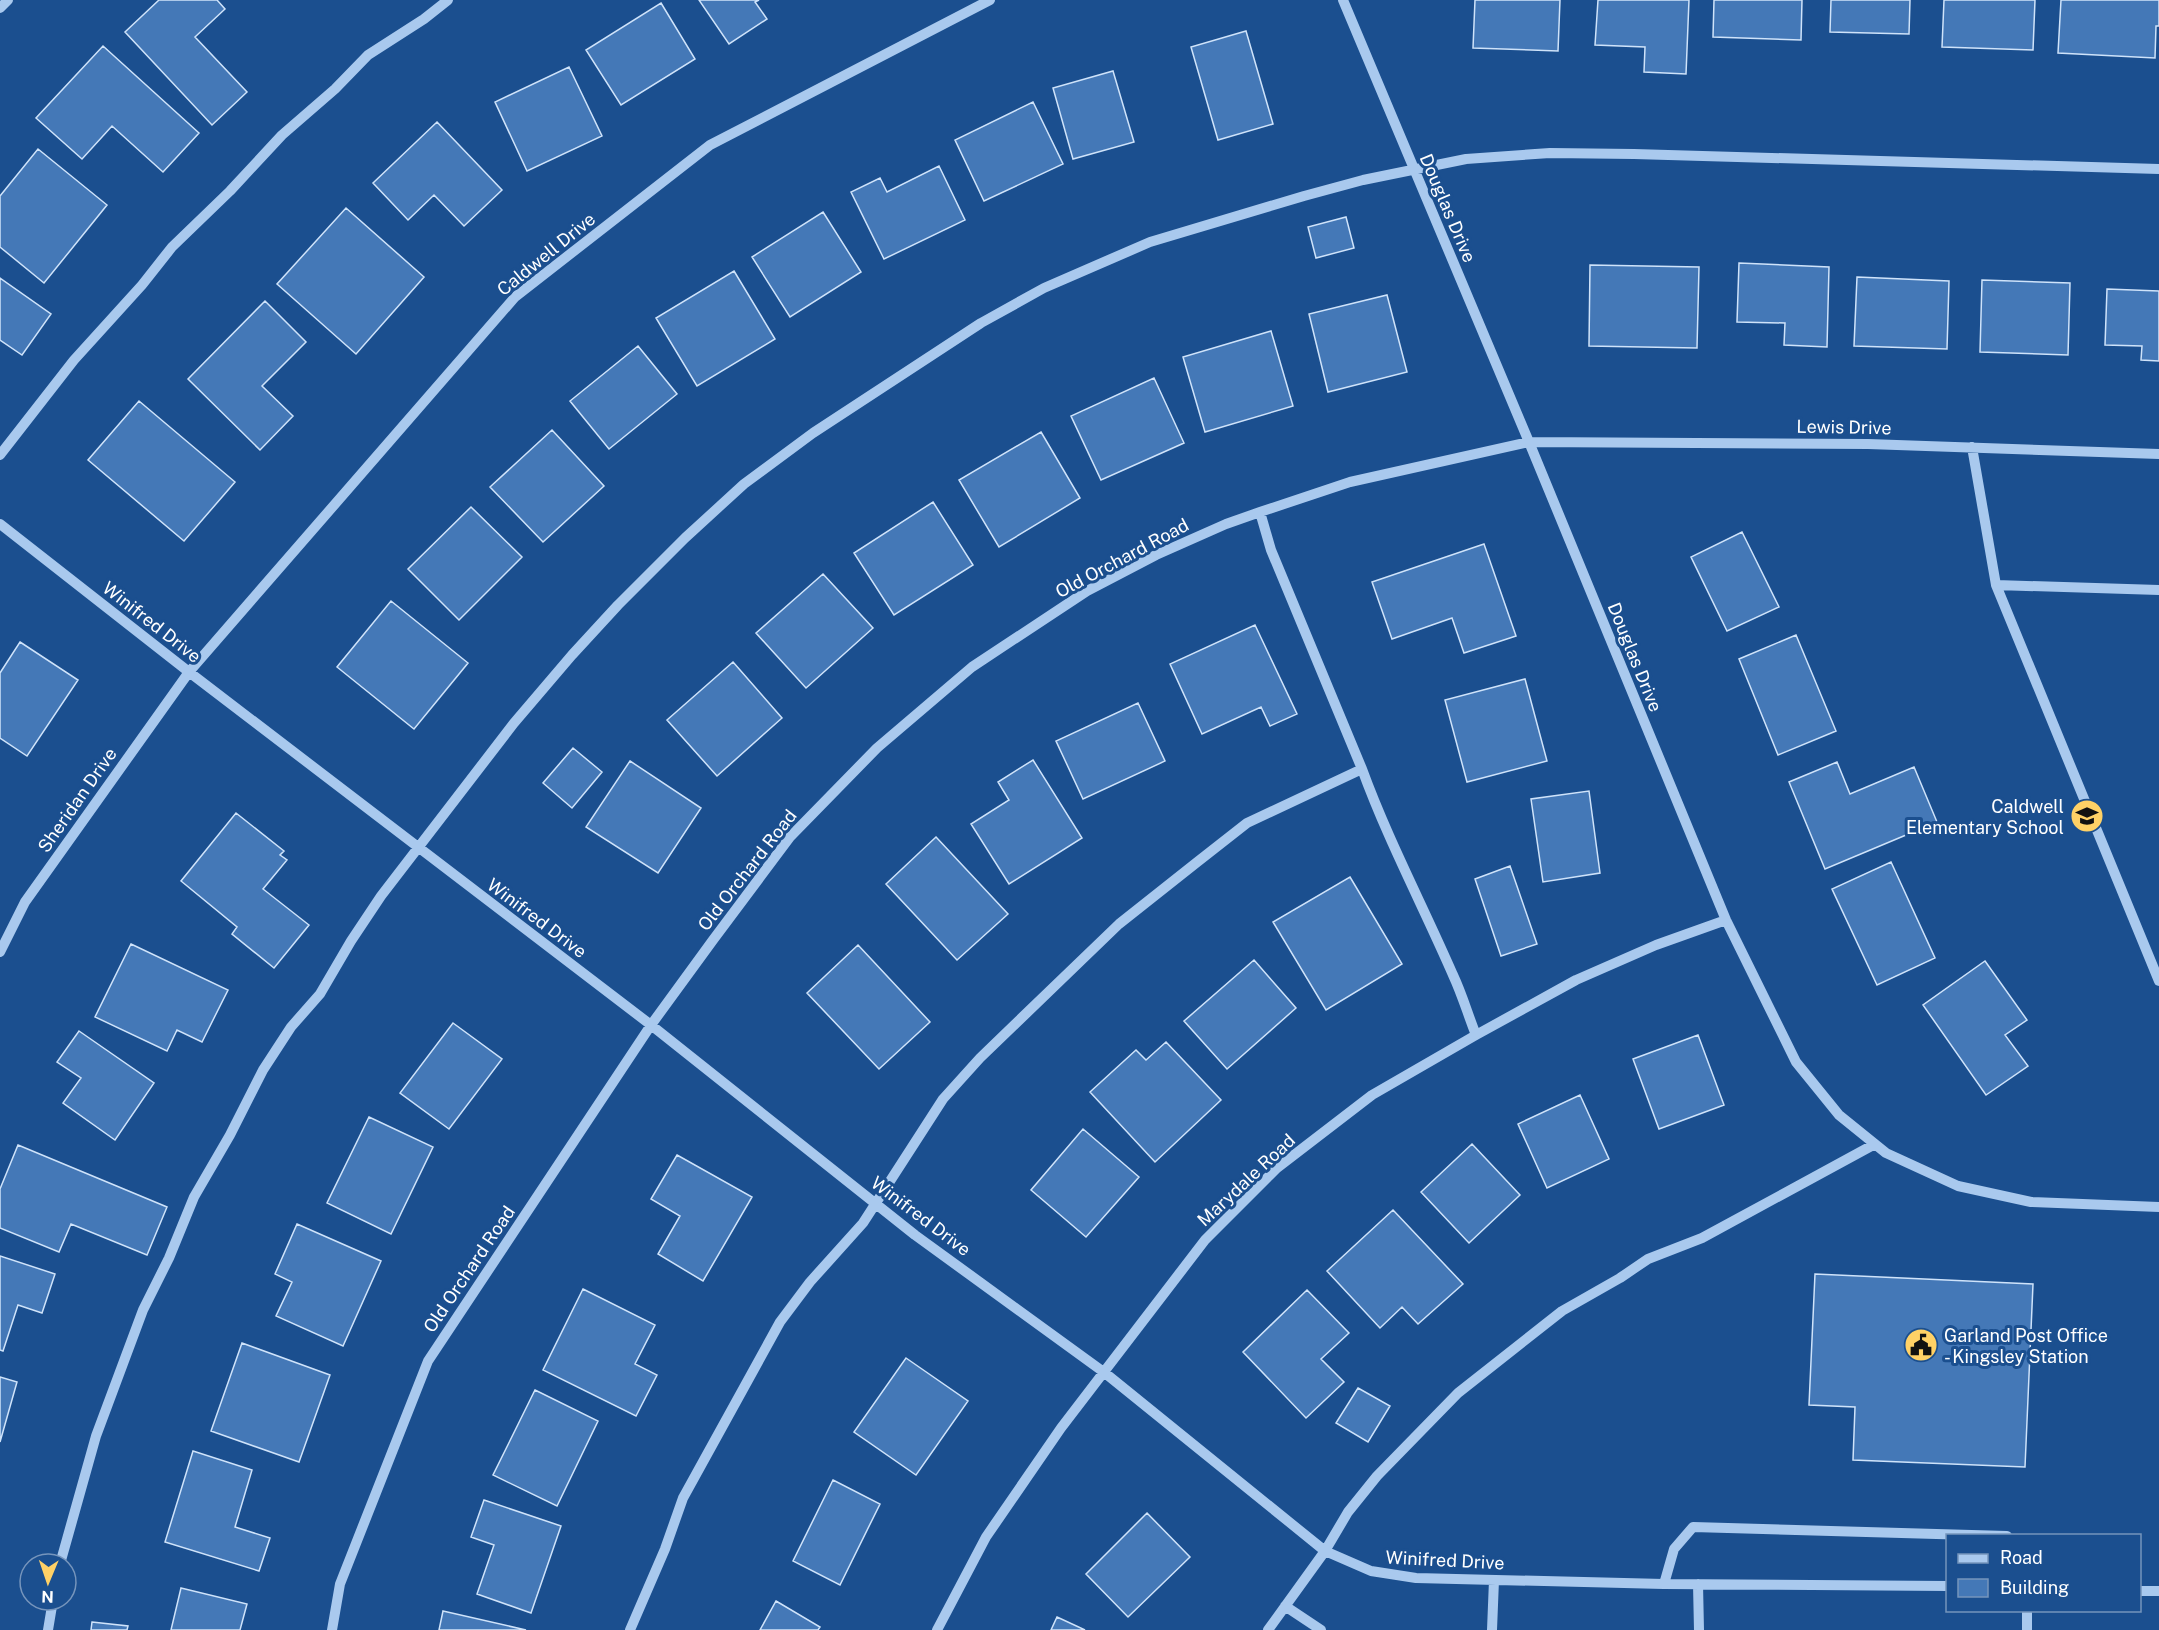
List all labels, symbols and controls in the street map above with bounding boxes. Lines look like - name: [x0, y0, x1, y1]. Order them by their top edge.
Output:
- street label: Douglas Drive: [1416, 151, 1480, 265]
- street label: Caldwell Drive: [493, 208, 599, 300]
- street label: Lewis Drive: [1796, 416, 1892, 438]
- street label: Old Orchard Road: [1052, 514, 1192, 602]
- street label: Winifred Drive: [99, 577, 205, 667]
- street label: Douglas Drive: [1604, 599, 1666, 715]
- street label: Sheridan Drive: [33, 744, 121, 856]
- place label: Caldwell Elementary School: [1906, 796, 2064, 838]
- school or university icon: Caldwell Elementary School: [2069, 798, 2105, 834]
- street label: Old Orchard Road: [693, 805, 801, 935]
- street label: Winifred Drive: [483, 874, 591, 962]
- street label: Marydale Road: [1193, 1130, 1299, 1230]
- street label: Winifred Drive: [867, 1172, 975, 1260]
- street label: Old Orchard Road: [419, 1202, 519, 1336]
- place label: Garland Post Office - Kingsley Station: [1944, 1325, 2108, 1367]
- public building icon: Garland Post Office - Kingsley Station: [1903, 1327, 1939, 1363]
- legend: [1946, 1534, 2141, 1612]
- street label: Winifred Drive: [1385, 1546, 1505, 1574]
- text: Road: [2000, 1547, 2043, 1568]
- north arrow: [18, 1552, 78, 1612]
- text: Building: [2000, 1577, 2069, 1598]
- text: N: [41, 1587, 54, 1606]

